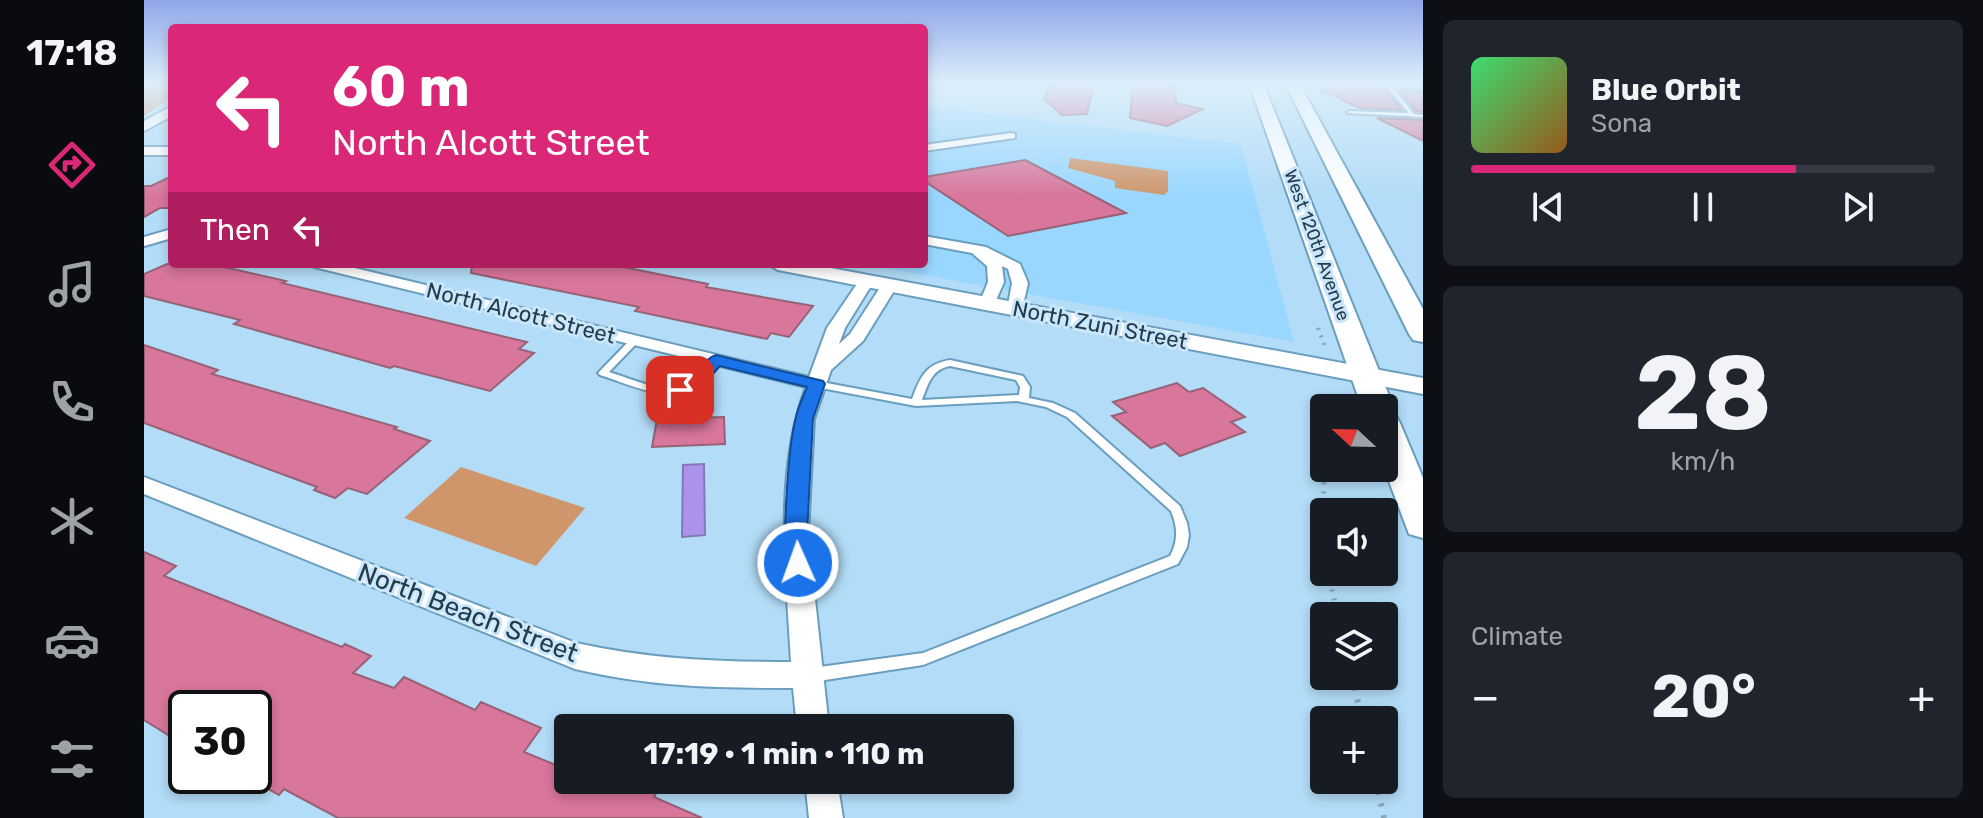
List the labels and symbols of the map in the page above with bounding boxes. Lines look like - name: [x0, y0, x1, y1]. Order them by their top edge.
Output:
- street label: West 120th Avenue: [1279, 166, 1355, 324]
- street label: North Alcott Street: [424, 276, 619, 350]
- street label: North Zuni Street: [1010, 295, 1190, 355]
- pin: [646, 356, 714, 424]
- north arrow: [1310, 394, 1398, 482]
- position arrow: [756, 521, 840, 605]
- street label: North Beach Street: [354, 557, 582, 669]
- speed limit sign: 30: [168, 690, 272, 794]

